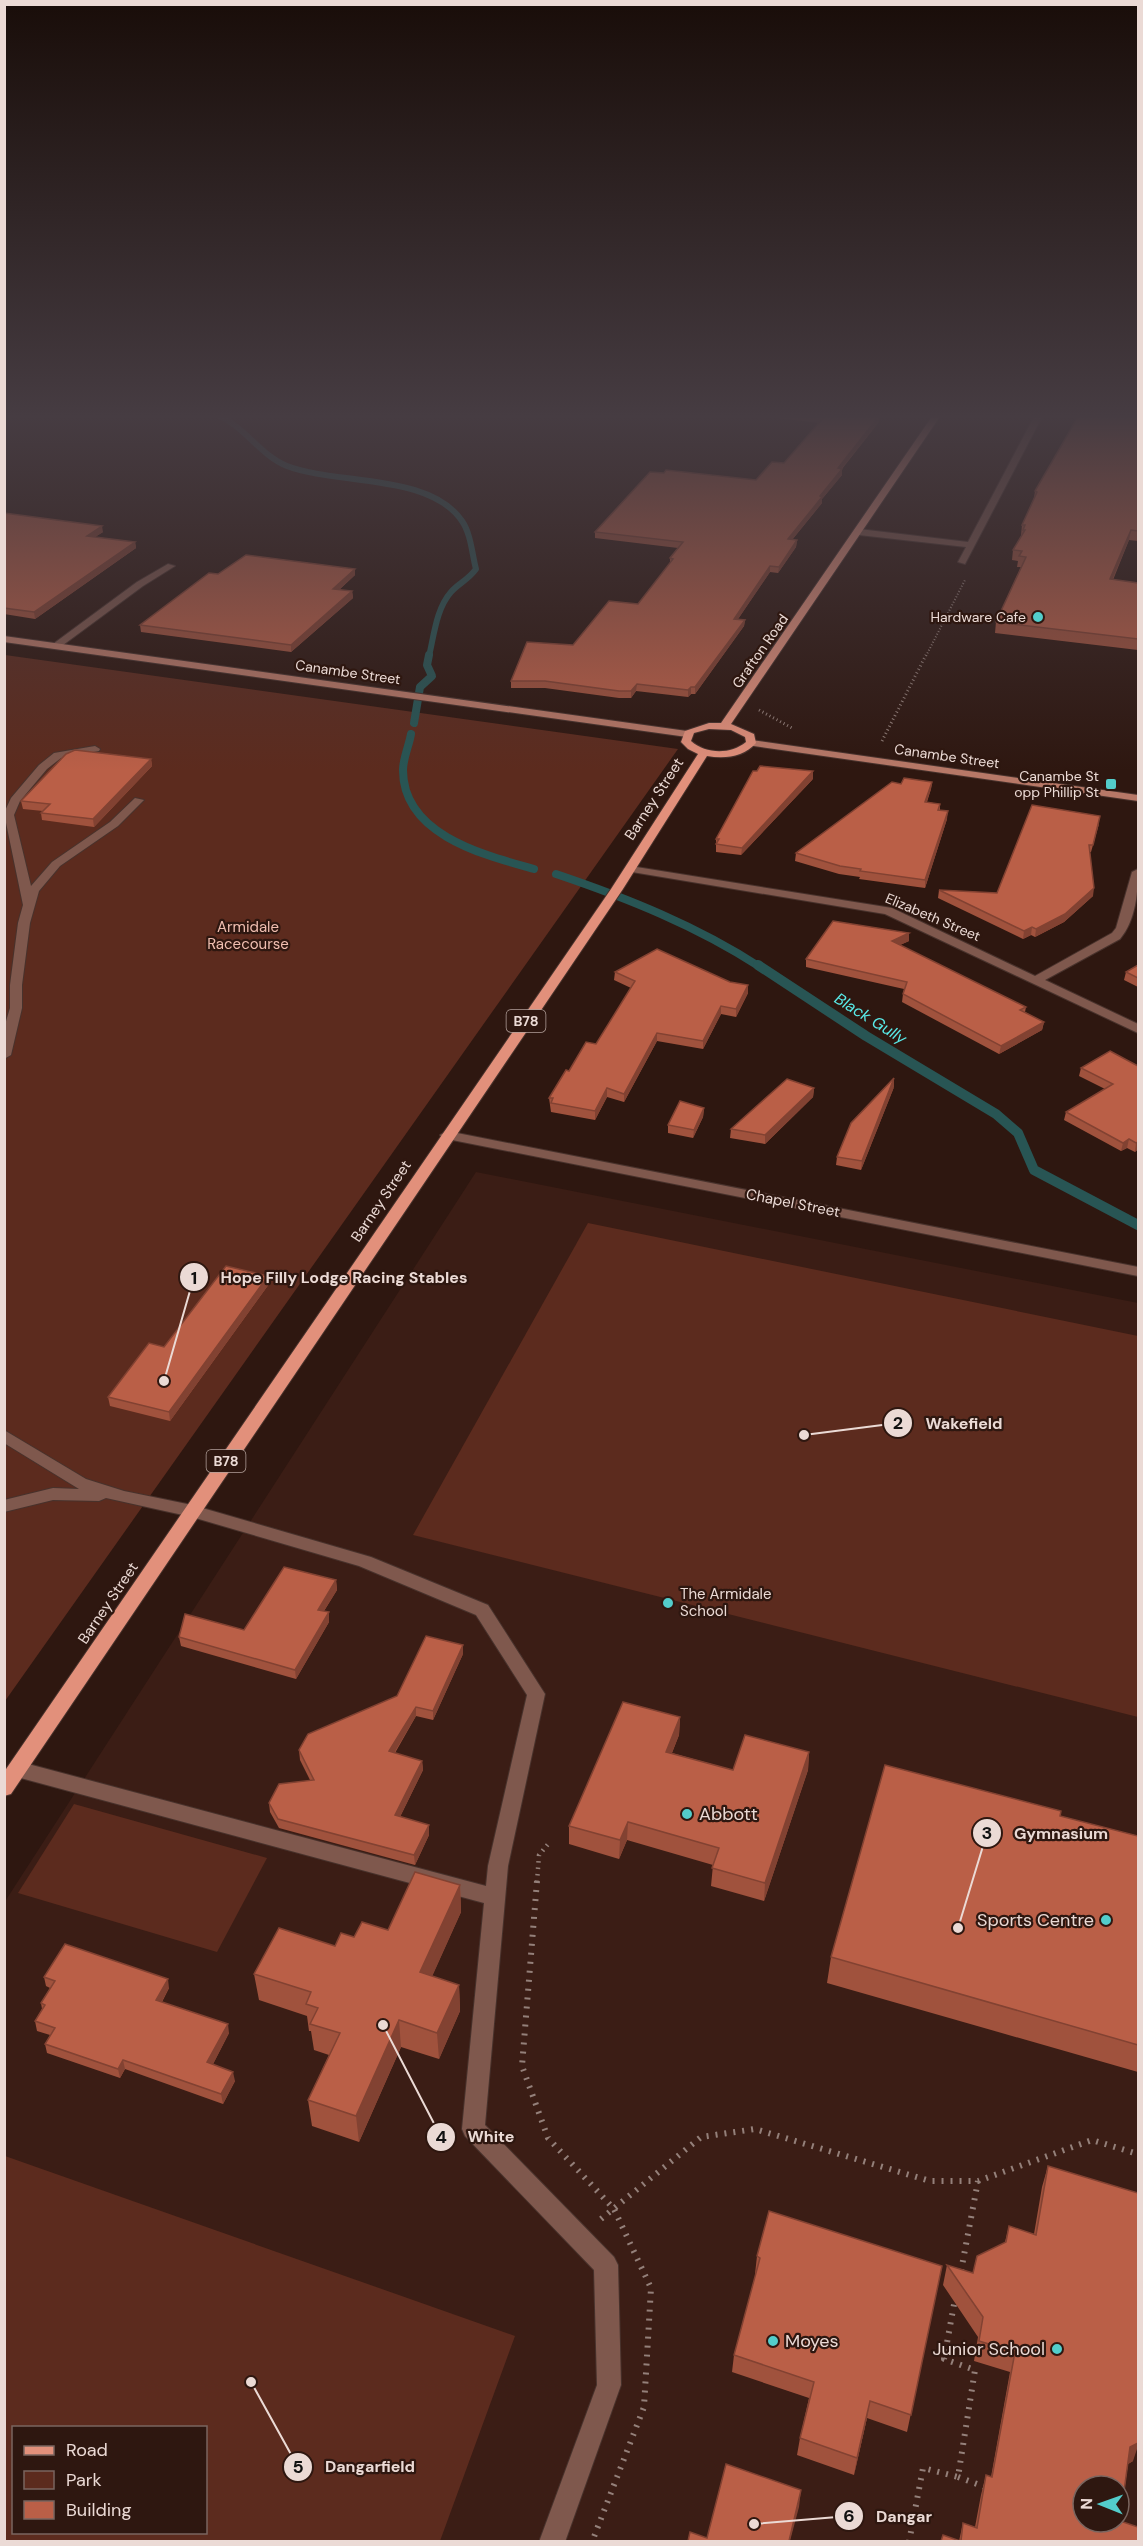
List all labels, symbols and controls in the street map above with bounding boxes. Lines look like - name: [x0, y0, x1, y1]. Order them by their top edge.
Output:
- place label: Hardware Cafe: [930, 608, 1026, 626]
- marker: Hardware Cafe: [1031, 610, 1045, 624]
- street label: Grafton Road: [728, 611, 792, 691]
- street label: Canambe Street: [294, 656, 402, 688]
- street label: Canambe Street: [893, 740, 1001, 772]
- street label: Barney Street: [620, 754, 688, 844]
- place label: Canambe St opp Phillip St: [1014, 767, 1099, 801]
- marker: Canambe St opp Phillip St: [1104, 777, 1118, 791]
- street label: Elizabeth Street: [883, 889, 983, 945]
- park label: Armidale Racecourse: [207, 917, 289, 954]
- water label: Black Gully: [831, 988, 912, 1049]
- road number: B78: [506, 1010, 546, 1032]
- street label: Barney Street: [346, 1156, 416, 1246]
- street label: Chapel Street: [744, 1184, 842, 1222]
- callout: Hope Filly Lodge Racing Stables: [179, 1260, 480, 1294]
- text: 1: [191, 1266, 197, 1290]
- text: Hope Filly Lodge Racing Stables: [221, 1267, 468, 1288]
- callout: Wakefield: [883, 1406, 1014, 1440]
- text: 2: [893, 1411, 903, 1435]
- text: Wakefield: [925, 1413, 1003, 1434]
- road number: B78: [206, 1450, 246, 1472]
- street label: Barney Street: [73, 1558, 143, 1648]
- place label: The Armidale School: [680, 1584, 771, 1621]
- marker: The Armidale School: [661, 1596, 675, 1610]
- place label: Abbott: [699, 1802, 758, 1826]
- marker: Abbott: [680, 1807, 694, 1821]
- callout: Gymnasium: [972, 1816, 1120, 1850]
- text: 3: [982, 1821, 992, 1845]
- text: Gymnasium: [1014, 1823, 1108, 1844]
- place label: Sports Centre: [977, 1908, 1094, 1932]
- marker: Sports Centre: [1099, 1913, 1113, 1927]
- callout: White: [426, 2120, 527, 2154]
- text: 4: [435, 2125, 447, 2149]
- text: White: [468, 2126, 514, 2147]
- place label: Moyes: [785, 2329, 839, 2353]
- marker: Moyes: [766, 2334, 780, 2348]
- place label: Junior School: [932, 2337, 1045, 2361]
- marker: Junior School: [1050, 2342, 1064, 2356]
- legend: [12, 2426, 207, 2534]
- text: Road: [66, 2438, 108, 2462]
- callout: Dangarfield: [283, 2450, 427, 2484]
- text: 5: [292, 2455, 304, 2479]
- text: Dangarfield: [325, 2456, 415, 2477]
- text: Park: [66, 2468, 102, 2492]
- north arrow: [1071, 2474, 1131, 2534]
- text: Building: [66, 2498, 131, 2522]
- text: N: [1076, 2498, 1097, 2510]
- callout: Dangar: [834, 2499, 944, 2533]
- text: 6: [843, 2504, 855, 2528]
- text: Dangar: [876, 2506, 932, 2527]

